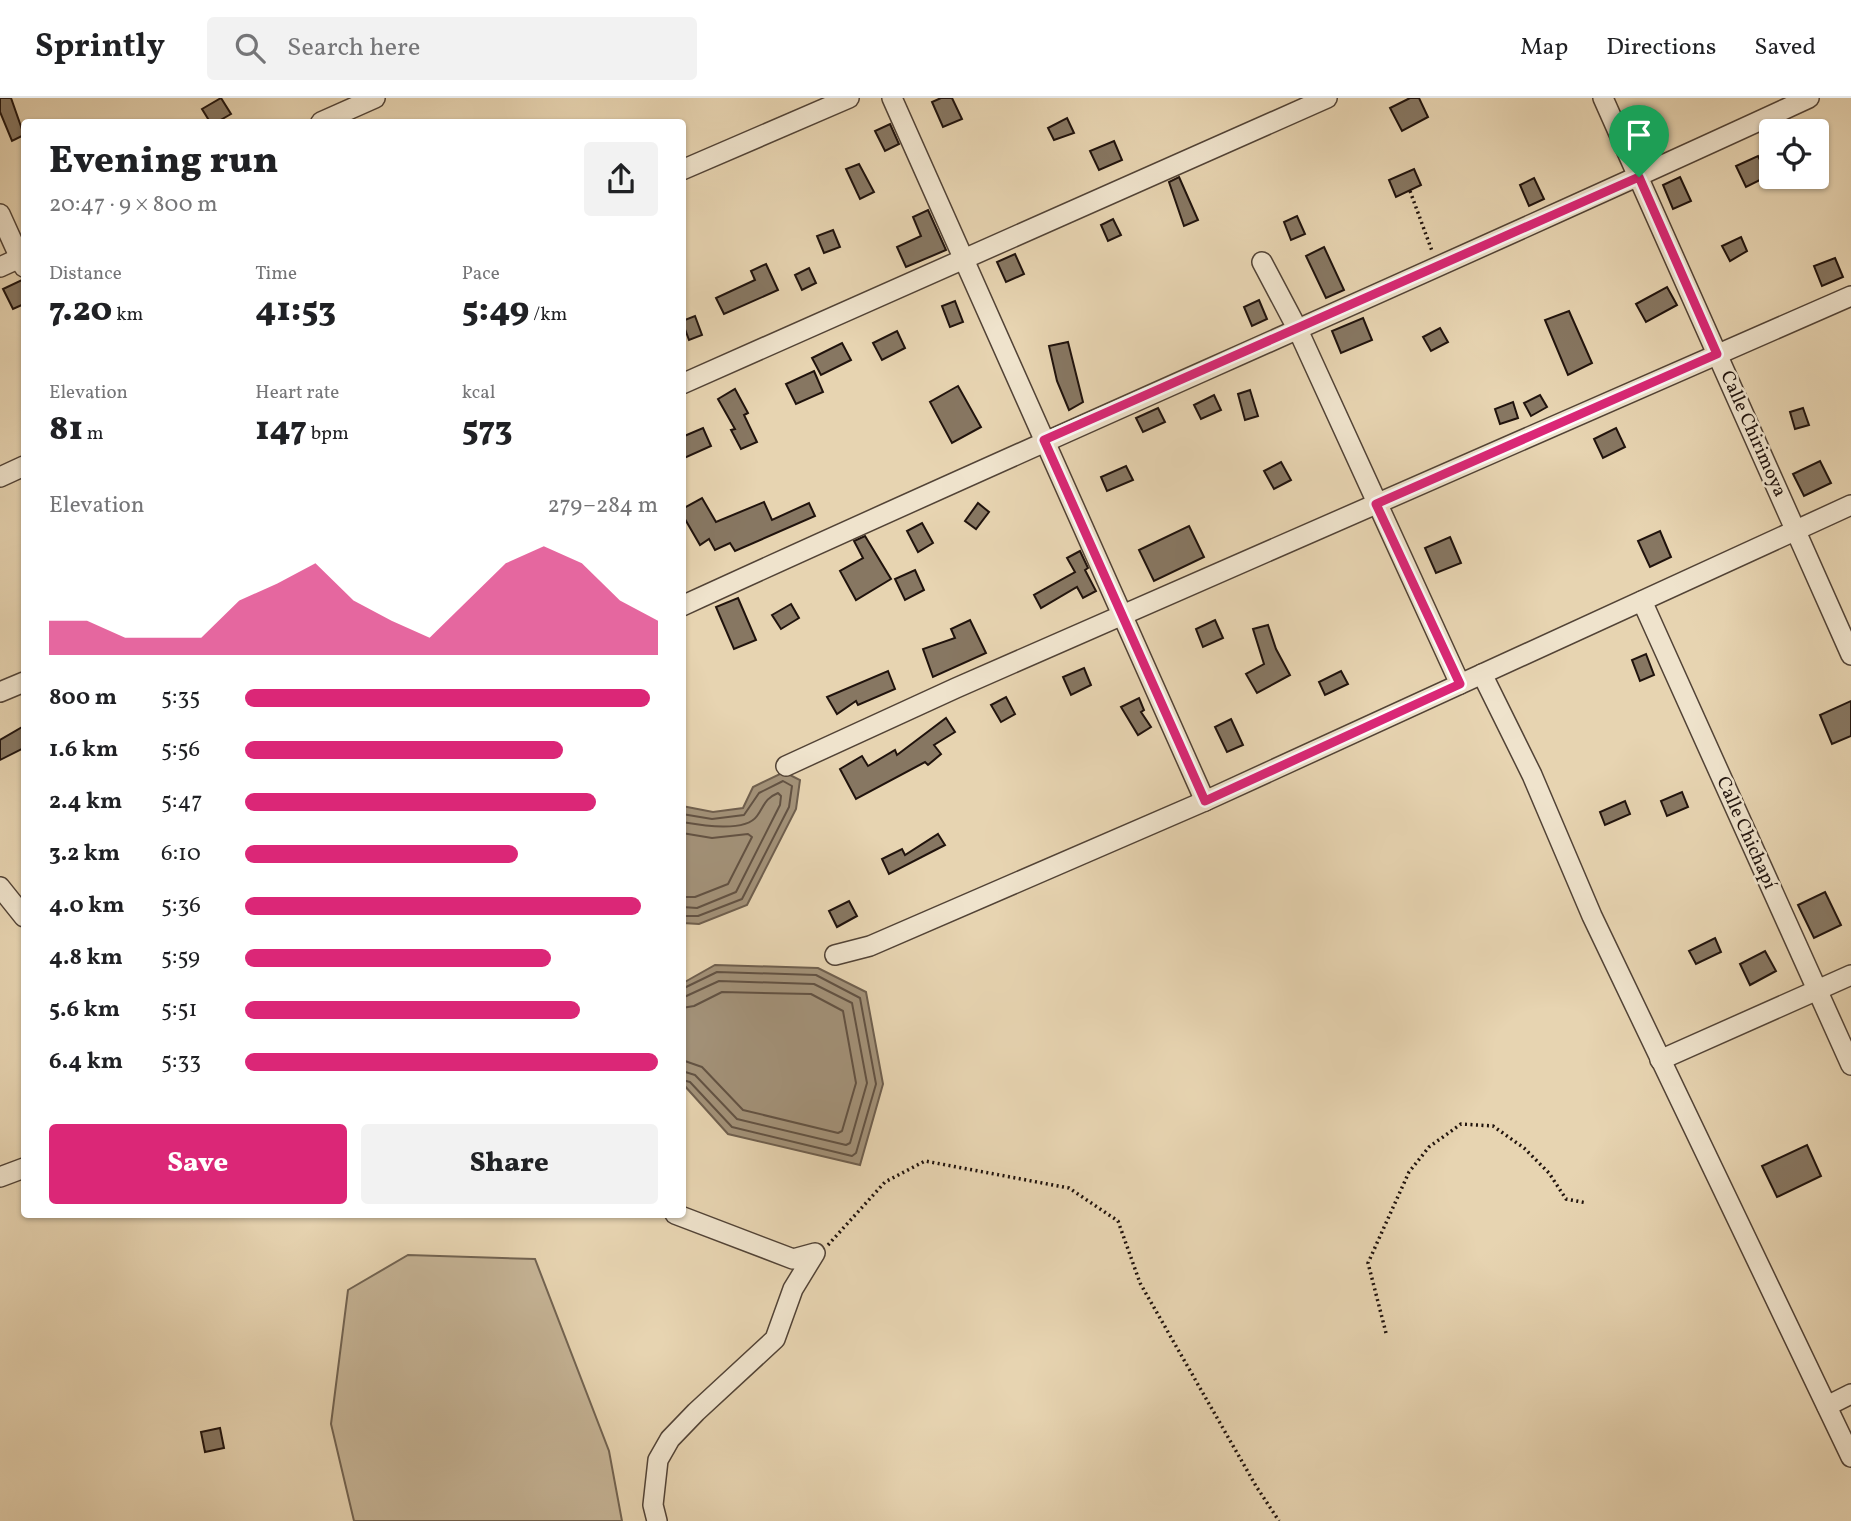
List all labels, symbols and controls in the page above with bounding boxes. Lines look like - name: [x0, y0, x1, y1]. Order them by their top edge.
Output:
- search box: [207, 17, 697, 80]
- text: Sprintly: [35, 25, 165, 71]
- icon: search: [231, 29, 269, 67]
- text: Search here: [287, 30, 420, 66]
- text: Map: [1520, 31, 1568, 65]
- text: Directions: [1606, 31, 1716, 65]
- text: Saved: [1754, 31, 1816, 65]
- pin: [1609, 105, 1669, 177]
- icon: arrive: [1620, 116, 1658, 154]
- map controls: [1759, 119, 1829, 189]
- button: locate: [1759, 119, 1829, 189]
- text: Evening run: [49, 136, 279, 189]
- button: share: [584, 142, 658, 216]
- text: 20:47 · 9 × 800 m: [49, 189, 218, 221]
- text: Distance: [49, 261, 122, 287]
- text: Time: [255, 261, 297, 287]
- text: Pace: [462, 261, 500, 287]
- text: 7.20: [49, 287, 112, 335]
- text: 41:53: [255, 287, 336, 335]
- text: 5:49: [462, 287, 529, 335]
- text: km: [112, 302, 143, 328]
- text: /km: [529, 302, 567, 328]
- street label: Calle Chirimoya: [1714, 367, 1792, 501]
- text: Elevation: [49, 380, 128, 406]
- text: Heart rate: [255, 380, 339, 406]
- text: kcal: [462, 380, 495, 406]
- text: 81: [49, 406, 83, 454]
- text: 147: [255, 406, 307, 454]
- text: 573: [462, 406, 513, 454]
- text: m: [83, 421, 104, 447]
- text: bpm: [307, 421, 349, 447]
- text: Elevation: [49, 490, 145, 522]
- text: 279–284 m: [548, 490, 658, 522]
- text: 800 m: [49, 682, 117, 714]
- text: 5:35: [161, 682, 200, 714]
- text: 1.6 km: [49, 734, 118, 766]
- text: 5:56: [161, 734, 200, 766]
- street label: Calle Chichapí: [1710, 772, 1783, 894]
- text: 2.4 km: [49, 786, 122, 818]
- text: 5:47: [161, 786, 202, 818]
- text: 3.2 km: [49, 838, 120, 870]
- text: 6:10: [161, 838, 201, 870]
- text: 4.0 km: [49, 890, 124, 922]
- text: 5:36: [161, 890, 201, 922]
- text: 4.8 km: [49, 942, 123, 974]
- text: 5:59: [161, 942, 200, 974]
- text: 5.6 km: [49, 994, 120, 1026]
- text: 5:51: [161, 994, 197, 1026]
- text: 6.4 km: [49, 1046, 123, 1078]
- text: 5:33: [161, 1046, 201, 1078]
- button: Save: [49, 1124, 347, 1204]
- button: Share: [361, 1124, 658, 1204]

